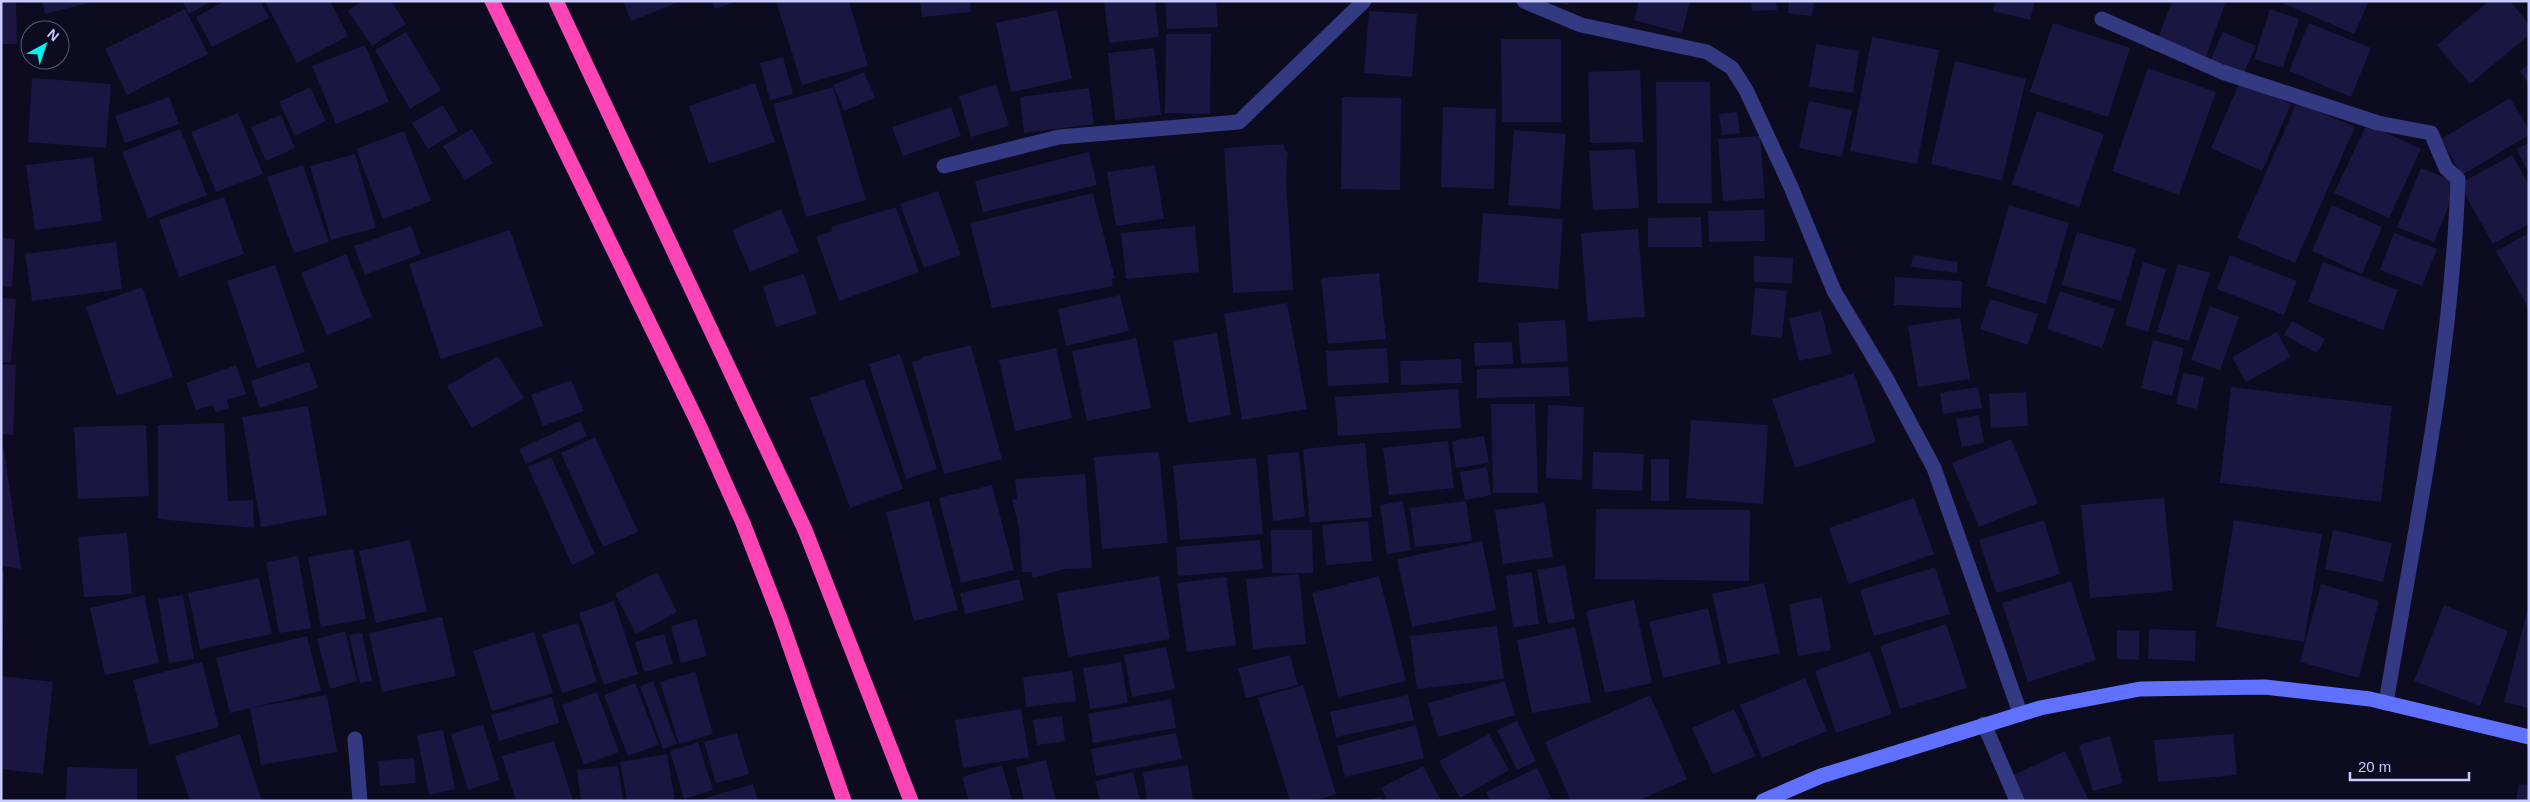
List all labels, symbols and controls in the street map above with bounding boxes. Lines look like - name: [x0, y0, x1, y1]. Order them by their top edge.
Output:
- north arrow: [20, 20, 70, 70]
- text: N: [44, 26, 62, 44]
- scale bar: [2350, 750, 2469, 782]
- text: 20 m: [2358, 758, 2391, 775]

